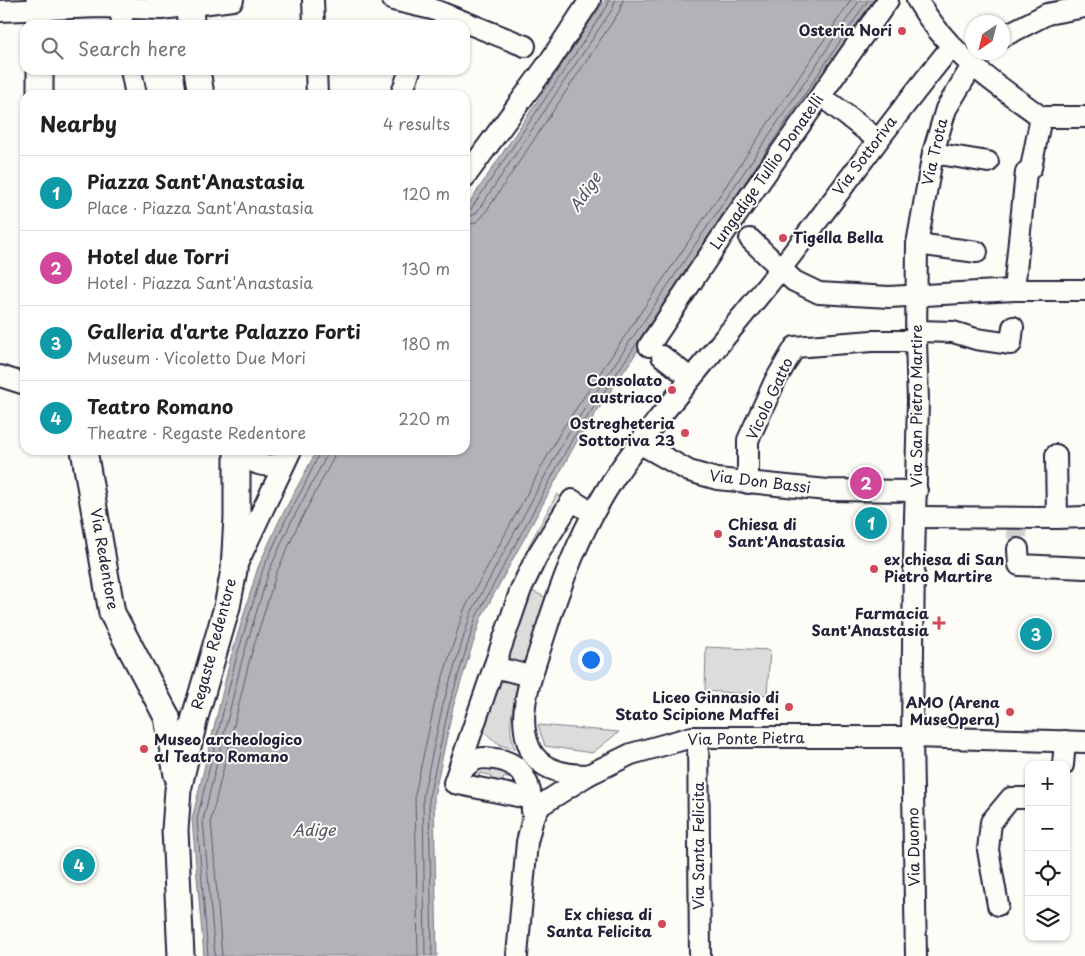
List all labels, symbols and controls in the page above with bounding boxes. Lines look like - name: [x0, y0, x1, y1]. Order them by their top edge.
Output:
- north arrow: [965, 15, 1010, 60]
- place label: Osteria Nori: [799, 18, 892, 41]
- search box: [20, 20, 470, 75]
- marker: Osteria Nori: [896, 25, 908, 37]
- icon: search: [38, 34, 66, 62]
- text: Search here: [78, 34, 187, 62]
- street label: Lungadige Tullio Donatelli: [703, 89, 828, 254]
- text: Nearby: [40, 107, 117, 139]
- street label: Via Sottoriva: [826, 110, 902, 200]
- text: 4 results: [383, 111, 450, 135]
- street label: Via Trota: [915, 115, 953, 188]
- water label: Adige: [562, 166, 607, 216]
- text: Piazza Sant'Anastasia: [87, 167, 305, 195]
- text: 1: [52, 181, 60, 205]
- text: 120 m: [403, 181, 450, 205]
- text: Place · Piazza Sant'Anastasia: [87, 195, 314, 219]
- place label: Tigella Bella: [793, 225, 884, 248]
- marker: Tigella Bella: [777, 232, 789, 244]
- text: Hotel due Torri: [87, 242, 229, 270]
- text: 2: [50, 256, 62, 280]
- text: 130 m: [402, 256, 450, 280]
- text: Hotel · Piazza Sant'Anastasia: [87, 270, 313, 294]
- text: Galleria d'arte Palazzo Forti: [87, 317, 361, 345]
- street label: Via San Pietro Martire: [904, 325, 927, 487]
- text: 3: [51, 331, 61, 355]
- text: 180 m: [402, 331, 450, 355]
- text: Museum · Vicoletto Due Mori: [87, 345, 306, 369]
- street label: Vicolo Gatto: [739, 353, 798, 443]
- place label: Consolato austriaco: [586, 368, 662, 408]
- marker: Consolato austriaco: [666, 384, 678, 396]
- text: Teatro Romano: [87, 392, 233, 420]
- text: 4: [51, 406, 61, 430]
- text: 220 m: [399, 406, 450, 430]
- place label: Ostregheteria Sottoriva 23: [570, 411, 676, 451]
- text: Theatre · Regaste Redentore: [87, 420, 306, 444]
- marker: Ostregheteria Sottoriva 23: [679, 427, 691, 439]
- street label: Via Don Bassi: [708, 463, 812, 498]
- pin: 2: [850, 464, 882, 502]
- pin: 1: [855, 504, 887, 542]
- street label: Via Redentore: [85, 506, 126, 611]
- place label: Chiesa di Sant'Anastasia: [728, 512, 846, 552]
- marker: Chiesa di Sant'Anastasia: [712, 528, 724, 540]
- place label: ex chiesa di San Pietro Martire: [884, 547, 1004, 587]
- marker: ex chiesa di San Pietro Martire: [868, 563, 880, 575]
- street label: Regaste Redentore: [184, 575, 241, 712]
- place label: Farmacia Sant'Anastasia: [811, 601, 930, 641]
- pin: 3: [1020, 615, 1052, 653]
- marker: Farmacia Sant'Anastasia: [933, 617, 945, 629]
- your location: [578, 647, 604, 673]
- place label: Liceo Ginnasio di Stato Scipione Maffei: [615, 685, 779, 725]
- place label: AMO (Arena MuseOpera): [905, 690, 1000, 730]
- marker: Liceo Ginnasio di Stato Scipione Maffei: [783, 701, 795, 713]
- marker: AMO (Arena MuseOpera): [1004, 706, 1016, 718]
- street label: Via Ponte Pietra: [687, 725, 805, 750]
- place label: Museo archeologico al Teatro Romano: [154, 727, 302, 767]
- marker: Museo archeologico al Teatro Romano: [138, 743, 150, 755]
- map controls: [1025, 761, 1070, 941]
- button: +: [1025, 761, 1070, 806]
- street label: Via Santa Felicita: [686, 781, 709, 910]
- button: −: [1025, 806, 1070, 851]
- street label: Via Duomo: [900, 807, 925, 887]
- water label: Adige: [293, 817, 337, 841]
- pin: 4: [63, 846, 95, 884]
- button: locate: [1025, 851, 1070, 896]
- button: layers: [1025, 896, 1070, 941]
- place label: Ex chiesa di Santa Felicita: [547, 902, 653, 942]
- marker: Ex chiesa di Santa Felicita: [656, 918, 668, 930]

